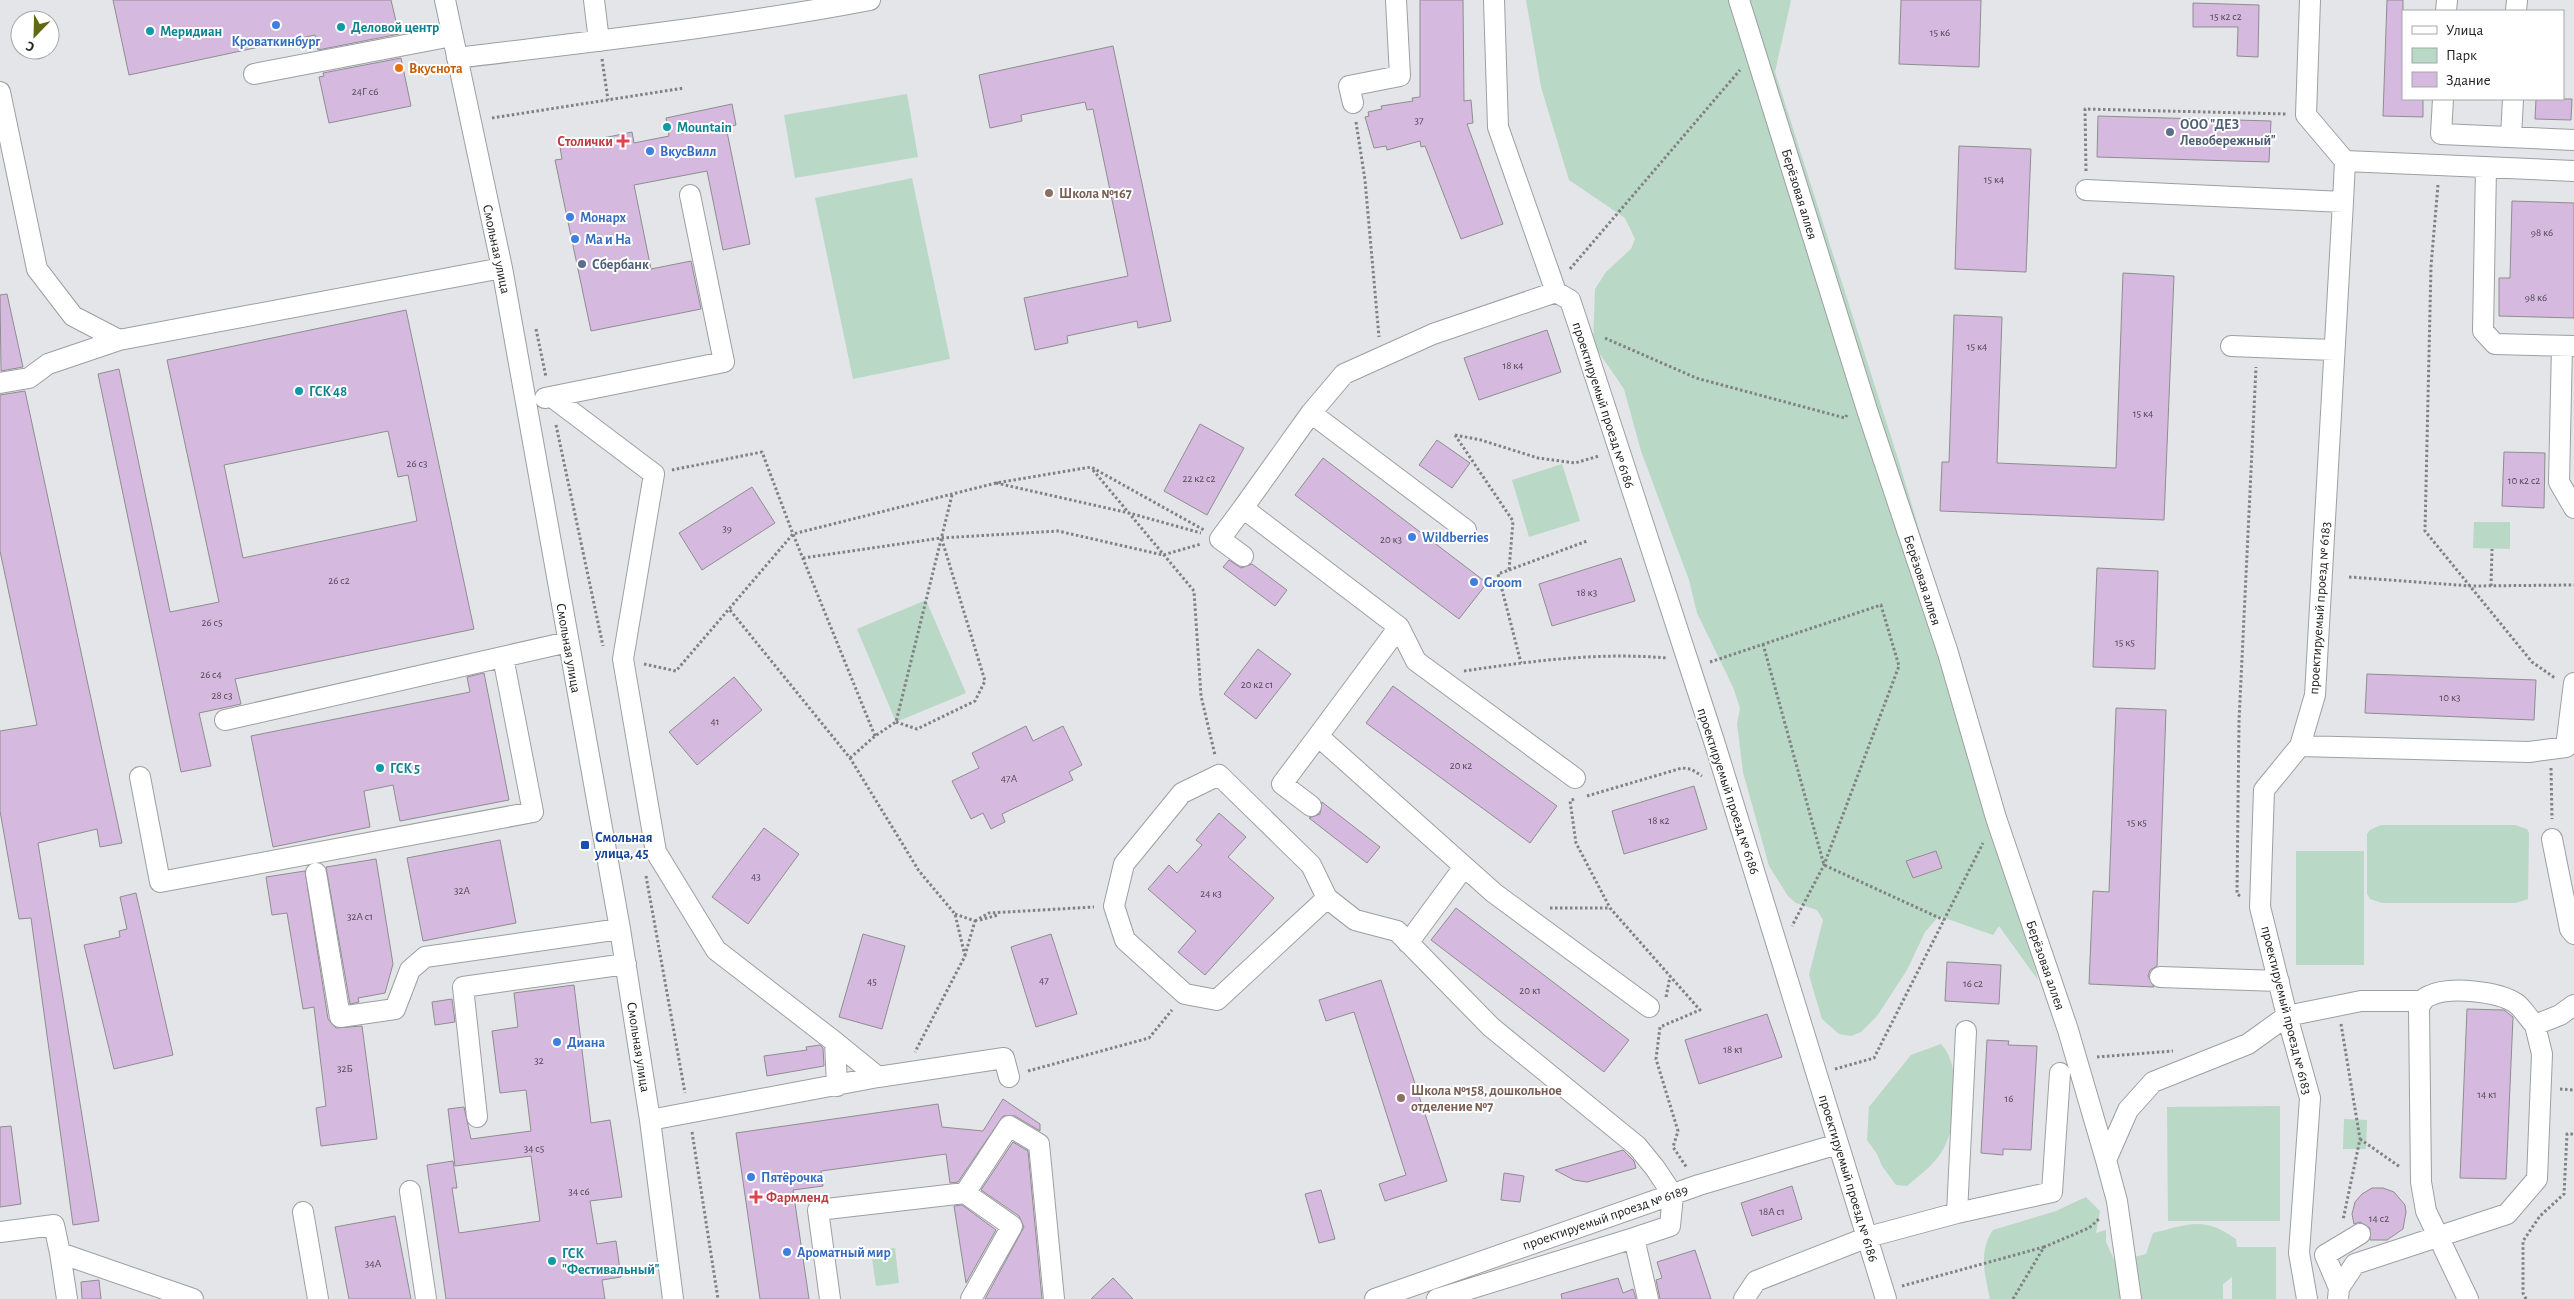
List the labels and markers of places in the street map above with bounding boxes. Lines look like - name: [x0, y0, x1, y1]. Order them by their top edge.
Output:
- marker: Кроваткинбург: [270, 19, 282, 31]
- marker: Деловой центр: [335, 21, 347, 33]
- place label: Деловой центр: [351, 21, 439, 35]
- marker: Меридиан: [144, 25, 156, 37]
- place label: Меридиан: [160, 25, 222, 39]
- place label: Кроваткинбург: [231, 35, 321, 49]
- marker: Вкуснота: [393, 62, 405, 74]
- place label: Вкуснота: [409, 62, 463, 76]
- place label: ООО "ДЕЗ Левобережный": [2180, 118, 2276, 148]
- marker: Mountain: [661, 121, 673, 133]
- place label: Mountain: [677, 121, 732, 135]
- marker: ООО "ДЕЗ Левобережный": [2164, 126, 2176, 138]
- place label: Столички: [557, 135, 613, 149]
- marker: Столички: [617, 135, 629, 147]
- marker: ВкусВилл: [644, 145, 656, 157]
- place label: ВкусВилл: [660, 145, 717, 159]
- marker: Школа №167: [1043, 187, 1055, 199]
- place label: Школа №167: [1059, 187, 1132, 201]
- marker: Монарх: [564, 211, 576, 223]
- place label: Монарх: [580, 211, 626, 225]
- marker: Ма и На: [569, 233, 581, 245]
- place label: Ма и На: [585, 233, 632, 247]
- marker: Сбербанк: [576, 258, 588, 270]
- place label: Сбербанк: [592, 258, 649, 272]
- marker: ГСК 48: [293, 385, 305, 397]
- place label: ГСК 48: [309, 385, 347, 399]
- marker: Wildberries: [1406, 531, 1418, 543]
- place label: Wildberries: [1422, 531, 1489, 545]
- marker: Groom: [1468, 576, 1480, 588]
- place label: Groom: [1484, 576, 1522, 590]
- marker: ГСК 5: [374, 762, 386, 774]
- place label: ГСК 5: [390, 762, 420, 776]
- place label: Смольная улица, 45: [594, 831, 652, 861]
- marker: Смольная улица, 45: [579, 839, 591, 851]
- marker: Диана: [551, 1036, 563, 1048]
- place label: Диана: [567, 1036, 606, 1050]
- place label: Школа №158, дошкольное отделение №7: [1411, 1084, 1562, 1114]
- marker: Школа №158, дошкольное отделение №7: [1395, 1092, 1407, 1104]
- marker: Пятёрочка: [745, 1171, 757, 1183]
- place label: Пятёрочка: [761, 1171, 824, 1185]
- marker: Фармленд: [750, 1191, 762, 1203]
- place label: Фармленд: [766, 1191, 829, 1205]
- marker: Ароматный мир: [781, 1246, 793, 1258]
- place label: Ароматный мир: [797, 1246, 891, 1260]
- place label: ГСК "Фестивальный": [562, 1247, 660, 1277]
- marker: ГСК "Фестивальный": [546, 1255, 558, 1267]

